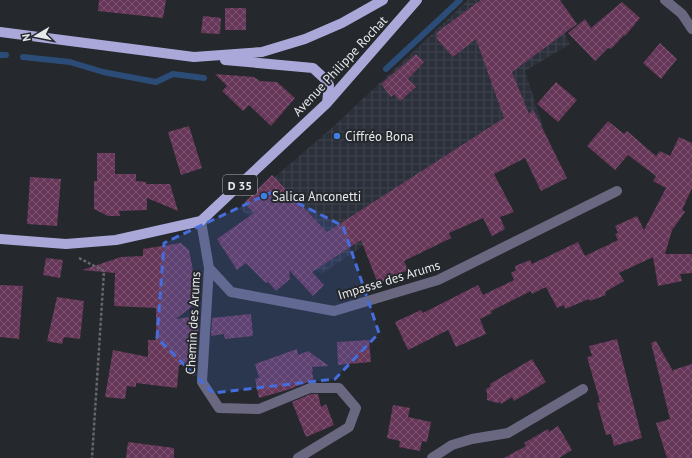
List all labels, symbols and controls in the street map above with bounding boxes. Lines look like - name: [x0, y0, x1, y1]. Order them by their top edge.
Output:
- street label: Avenue Philippe Rochat: [289, 12, 391, 120]
- north arrow: [16, 16, 56, 56]
- text: N: [19, 33, 34, 43]
- place label: Ciffréo Bona: [345, 128, 414, 145]
- marker: Ciffréo Bona: [332, 131, 342, 141]
- road number: D 35: [223, 175, 257, 195]
- place label: Salica Anconetti: [272, 188, 361, 205]
- marker: Salica Anconetti: [259, 191, 269, 201]
- street label: Impasse des Arums: [336, 256, 442, 304]
- street label: Chemin des Arums: [182, 271, 204, 375]

